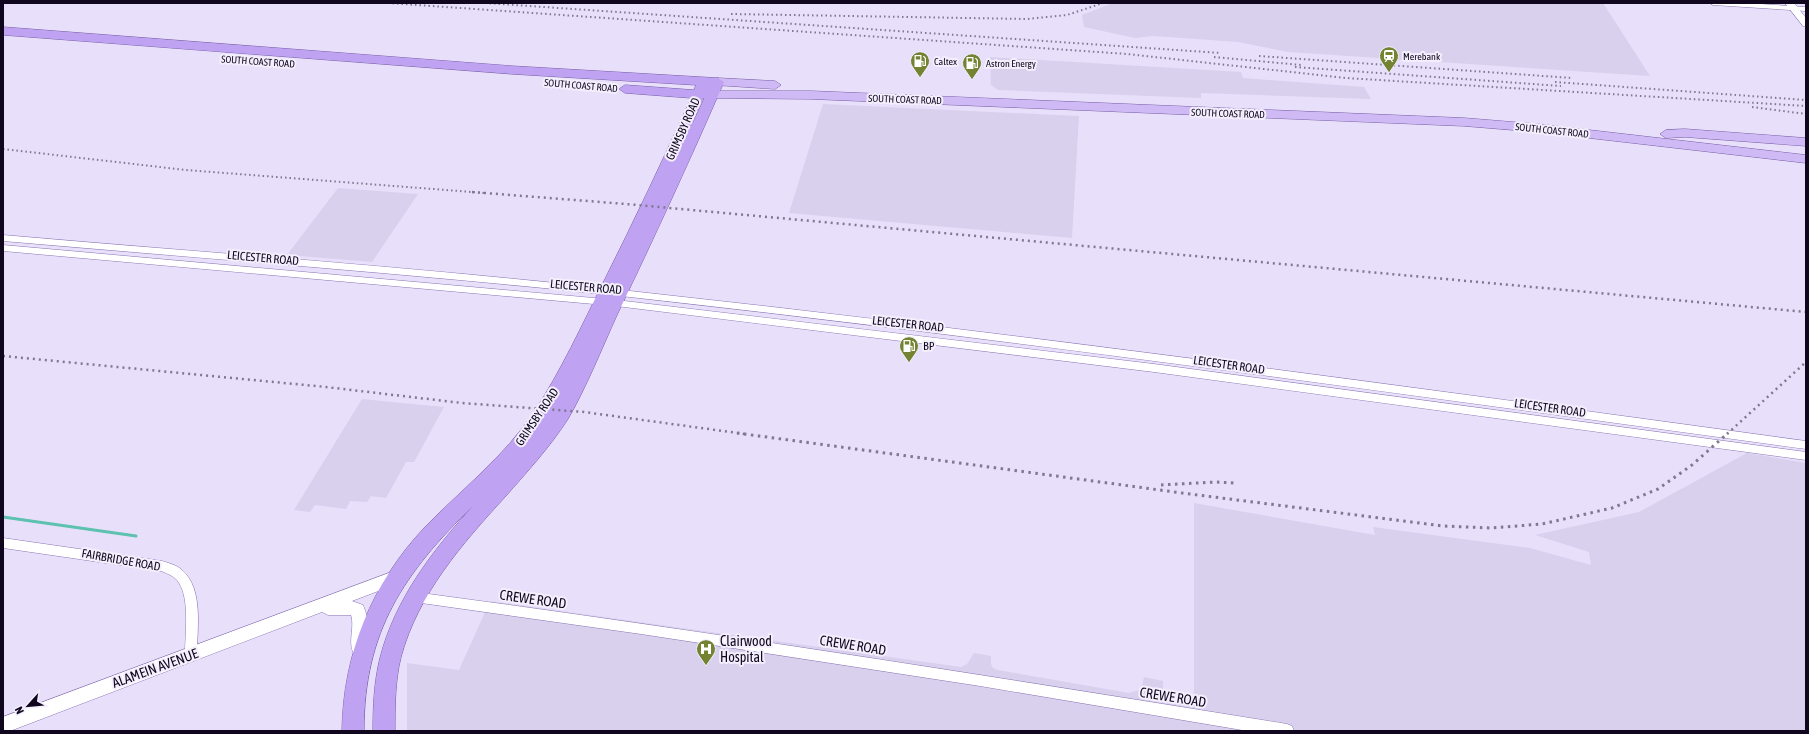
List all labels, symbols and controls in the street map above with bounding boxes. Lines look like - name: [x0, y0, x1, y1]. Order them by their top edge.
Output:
- station icon: Merebank: [1378, 45, 1400, 73]
- fuel station icon: Caltex: [909, 50, 931, 78]
- place label: Merebank: [1403, 51, 1441, 62]
- fuel station icon: Astron Energy: [961, 52, 983, 80]
- street label: SOUTH COAST ROAD: [221, 53, 296, 70]
- place label: Caltex: [934, 56, 957, 67]
- place label: Astron Energy: [986, 58, 1036, 69]
- street label: SOUTH COAST ROAD: [544, 77, 619, 94]
- street label: SOUTH COAST ROAD: [868, 93, 942, 106]
- street label: GRIMSBY ROAD: [663, 95, 703, 162]
- street label: SOUTH COAST ROAD: [1191, 107, 1265, 120]
- street label: SOUTH COAST ROAD: [1515, 121, 1590, 140]
- street label: LEICESTER ROAD: [227, 248, 300, 268]
- street label: LEICESTER ROAD: [550, 277, 623, 297]
- street label: LEICESTER ROAD: [872, 313, 945, 335]
- fuel station icon: BP: [898, 335, 920, 363]
- place label: BP: [923, 339, 935, 353]
- street label: LEICESTER ROAD: [1192, 353, 1266, 377]
- street label: GRIMSBY ROAD: [513, 385, 562, 449]
- street label: LEICESTER ROAD: [1513, 396, 1587, 420]
- street label: FAIRBRIDGE ROAD: [81, 546, 162, 574]
- street label: CREWE ROAD: [499, 586, 567, 612]
- street label: CREWE ROAD: [819, 632, 888, 658]
- place label: Clairwood Hospital: [720, 633, 772, 665]
- hospital icon: Clairwood Hospital: [695, 638, 717, 666]
- street label: ALAMEIN AVENUE: [110, 645, 200, 691]
- street label: CREWE ROAD: [1139, 684, 1208, 710]
- north arrow: [8, 686, 48, 726]
- text: N: [12, 705, 26, 716]

